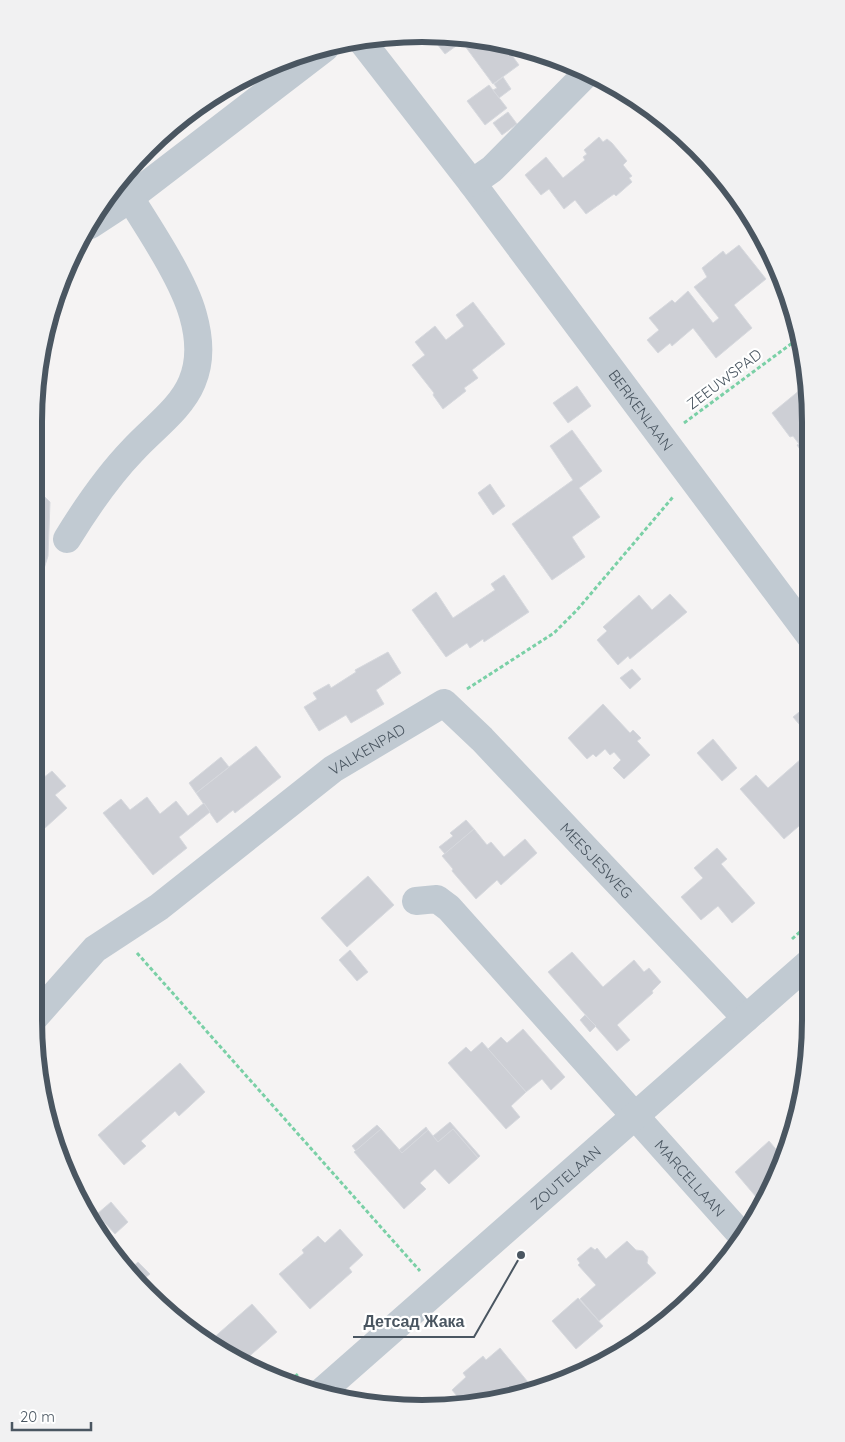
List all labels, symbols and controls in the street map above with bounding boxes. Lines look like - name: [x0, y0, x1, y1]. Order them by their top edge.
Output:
- street label: ZEEUWSPAD: [683, 345, 765, 413]
- street label: BERKENLAAN: [605, 366, 678, 454]
- street label: VALKENPAD: [325, 719, 409, 779]
- street label: MEESJESWEG: [556, 818, 637, 902]
- street label: MARCELLAAN: [651, 1135, 729, 1220]
- street label: ZOUTELAAN: [526, 1141, 604, 1213]
- callout: Детсад Жака: [353, 1306, 474, 1337]
- text: Детсад Жака: [364, 1311, 465, 1331]
- scale bar: [12, 1400, 91, 1432]
- text: 20 m: [20, 1407, 55, 1426]

